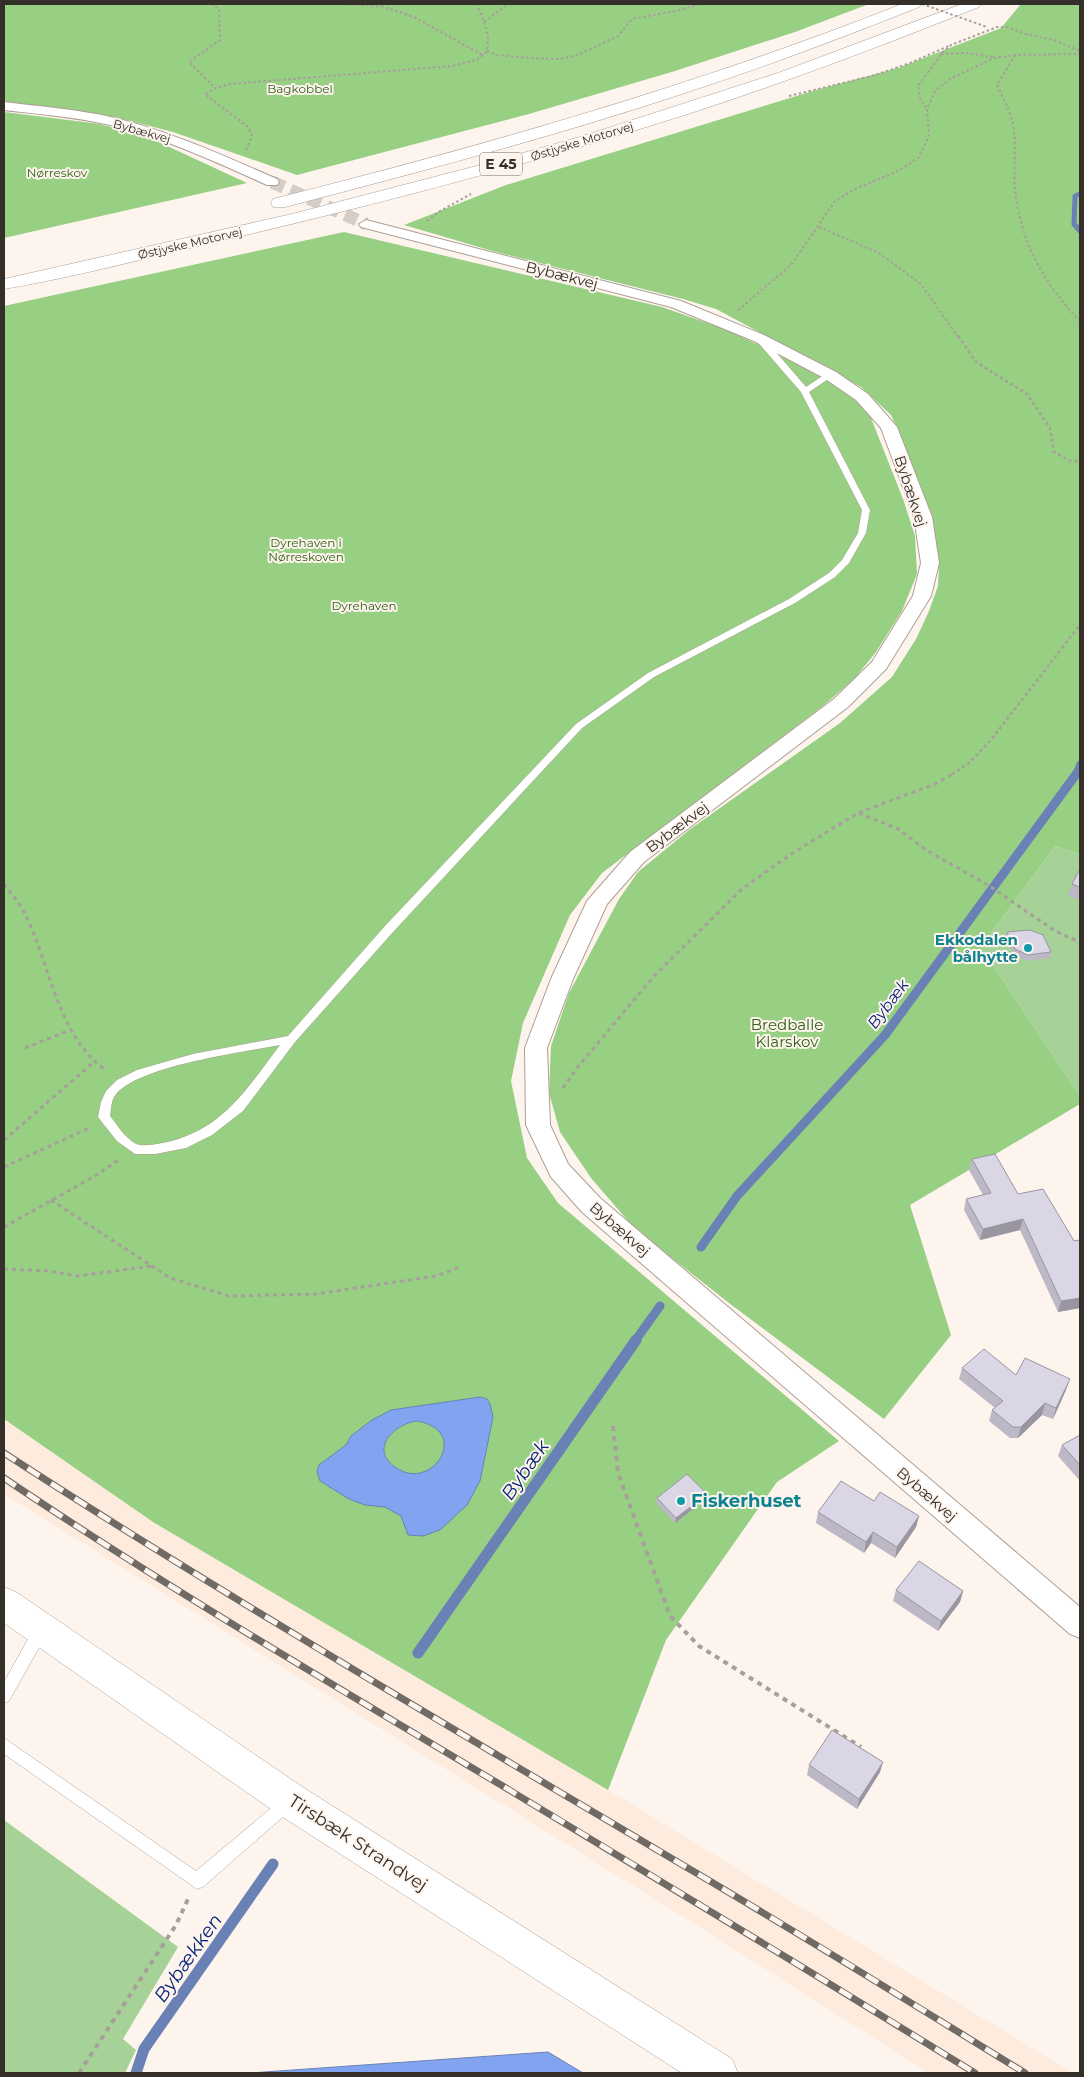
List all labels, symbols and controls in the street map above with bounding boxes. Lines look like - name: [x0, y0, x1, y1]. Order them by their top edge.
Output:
- park label: Bagkobbel: [267, 81, 333, 96]
- street label: Bybækvej: [112, 116, 172, 146]
- street label: Østjyske Motorvej: [529, 118, 635, 164]
- road number: E 45: [480, 152, 522, 175]
- park label: Nørreskov: [27, 165, 88, 180]
- street label: Østjyske Motorvej: [136, 224, 244, 262]
- street label: Bybækvej: [524, 257, 600, 293]
- street label: Bybækvej: [891, 453, 931, 529]
- park label: Dyrehaven i Nørreskoven: [268, 535, 344, 564]
- park label: Dyrehaven: [331, 598, 397, 613]
- street label: Bybækvej: [642, 797, 712, 857]
- place label: Ekkodalen bålhytte: [935, 930, 1018, 966]
- marker: Ekkodalen bålhytte: [1022, 942, 1034, 954]
- water label: Bybæk: [863, 974, 914, 1032]
- park label: Bredballe Klarskov: [751, 1015, 823, 1051]
- street label: Bybækvej: [586, 1198, 654, 1260]
- water label: Bybæk: [496, 1435, 554, 1504]
- street label: Bybækvej: [893, 1463, 961, 1525]
- place label: Fiskerhuset: [691, 1490, 802, 1512]
- marker: Fiskerhuset: [675, 1495, 687, 1507]
- street label: Tirsbæk Strandvej: [284, 1790, 432, 1896]
- water label: Bybækken: [149, 1909, 227, 2007]

